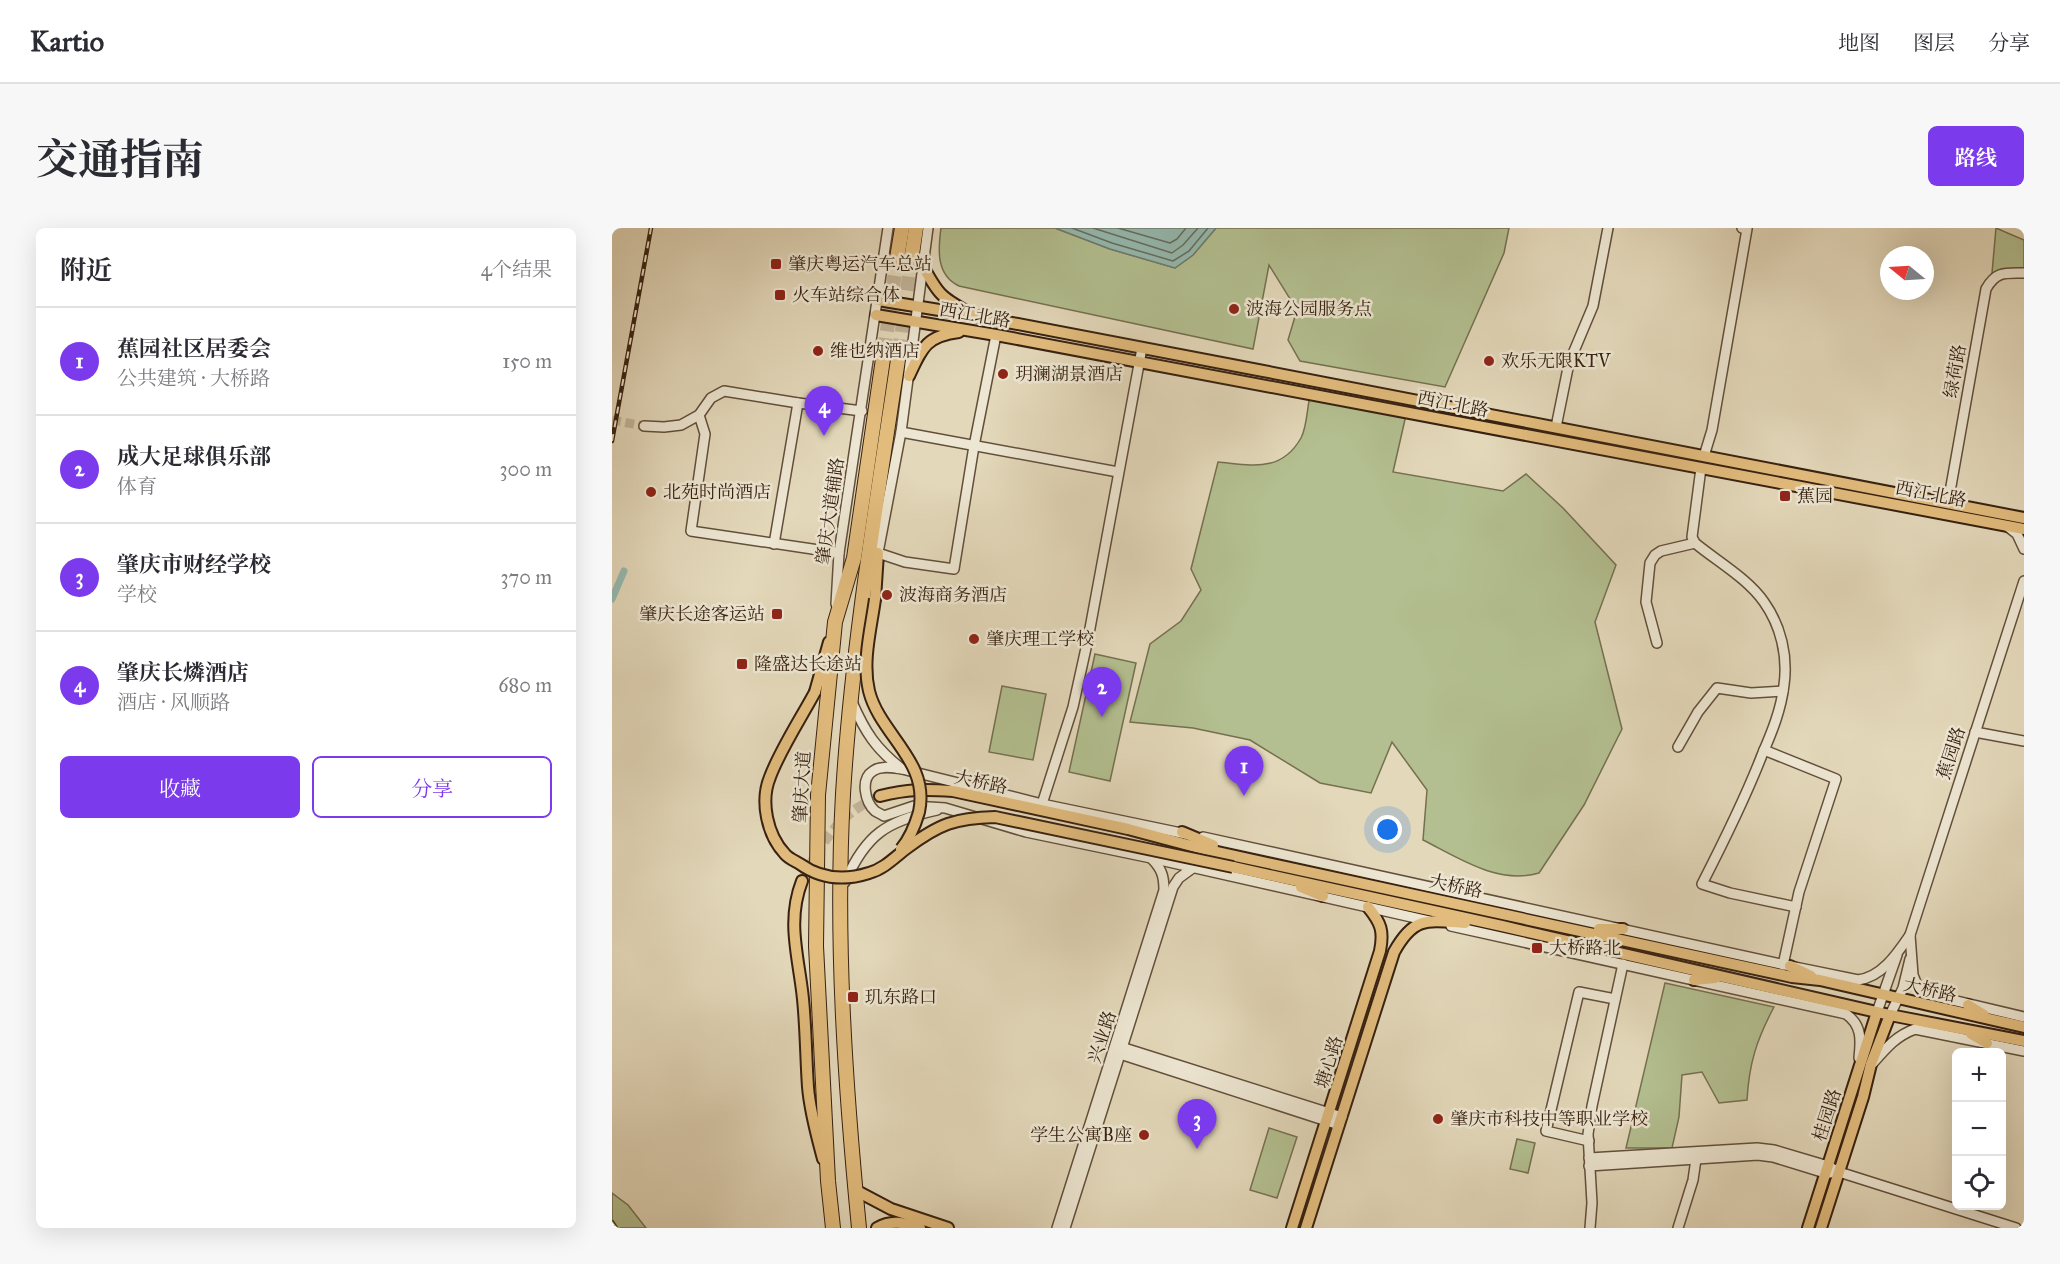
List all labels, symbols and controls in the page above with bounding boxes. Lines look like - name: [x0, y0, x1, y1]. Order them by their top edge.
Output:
- text: Kartio: [30, 24, 104, 59]
- text: 地图: [1838, 30, 1880, 56]
- text: 图层: [1913, 30, 1955, 56]
- text: 分享: [1988, 30, 2030, 56]
- button: 路线: [1928, 126, 2024, 186]
- text: 交通指南: [36, 134, 204, 186]
- north arrow: [1880, 246, 1934, 300]
- place label: 肇庆粤运汽车总站: [788, 253, 932, 275]
- text: 附近: [60, 254, 112, 286]
- text: 4个结果: [481, 257, 552, 281]
- marker: 肇庆粤运汽车总站: [769, 257, 783, 271]
- place label: 火车站综合体: [792, 284, 900, 306]
- marker: 火车站综合体: [773, 288, 787, 302]
- street label: 西江北路: [938, 298, 1012, 332]
- place label: 波海公园服务点: [1246, 298, 1372, 320]
- marker: 波海公园服务点: [1227, 302, 1241, 316]
- text: 蕉园社区居委会: [117, 335, 271, 362]
- place label: 维也纳酒店: [830, 340, 920, 362]
- street label: 绿荷路: [1939, 343, 1971, 399]
- marker: 维也纳酒店: [811, 344, 825, 358]
- text: 1: [76, 349, 83, 373]
- text: 150 m: [502, 349, 552, 373]
- place label: 欢乐无限KTV: [1501, 350, 1612, 372]
- marker: 欢乐无限KTV: [1482, 354, 1496, 368]
- place label: 玥澜湖景酒店: [1015, 363, 1123, 385]
- text: 公共建筑 · 大桥路: [117, 366, 270, 390]
- marker: 玥澜湖景酒店: [996, 367, 1010, 381]
- pin: 4: [804, 386, 844, 436]
- street label: 西江北路: [1416, 386, 1490, 422]
- text: 成大足球俱乐部: [117, 443, 271, 470]
- street label: 肇庆大道辅路: [812, 456, 848, 566]
- text: 2: [75, 457, 84, 481]
- text: 300 m: [500, 457, 552, 481]
- text: 体育: [117, 474, 157, 498]
- street label: 西江北路: [1894, 476, 1968, 512]
- place label: 北苑时尚酒店: [663, 481, 771, 503]
- marker: 北苑时尚酒店: [644, 485, 658, 499]
- place label: 蕉园: [1797, 485, 1833, 507]
- marker: 蕉园: [1778, 489, 1792, 503]
- text: 肇庆市财经学校: [117, 551, 271, 578]
- text: 3: [76, 565, 84, 589]
- text: 370 m: [501, 565, 552, 589]
- text: 学校: [117, 582, 157, 606]
- place label: 波海商务酒店: [899, 584, 1007, 606]
- marker: 波海商务酒店: [880, 588, 894, 602]
- place label: 肇庆长途客运站: [639, 603, 765, 625]
- marker: 肇庆长途客运站: [770, 607, 784, 621]
- place label: 肇庆理工学校: [986, 628, 1094, 650]
- marker: 肇庆理工学校: [967, 632, 981, 646]
- place label: 隆盛达长途站: [754, 653, 862, 675]
- marker: 隆盛达长途站: [735, 657, 749, 671]
- text: 肇庆长燐酒店: [117, 659, 249, 686]
- pin: 2: [1082, 668, 1122, 717]
- text: 4: [74, 673, 85, 697]
- text: 680 m: [498, 673, 552, 697]
- text: 酒店 · 风顺路: [117, 690, 230, 714]
- street label: 蕉园路: [1932, 724, 1970, 782]
- pin: 1: [1224, 746, 1264, 796]
- street label: 肇庆大道: [789, 750, 815, 824]
- button: 收藏: [60, 756, 300, 818]
- button: 分享: [312, 756, 552, 818]
- street label: 大桥路: [952, 766, 1010, 798]
- your location: [1373, 815, 1402, 844]
- street label: 大桥路: [1427, 870, 1485, 902]
- place label: 大桥路北: [1549, 937, 1621, 959]
- marker: 大桥路北: [1530, 941, 1544, 955]
- street label: 大桥路: [1901, 973, 1959, 1007]
- place label: 玑东路口: [865, 986, 937, 1008]
- marker: 玑东路口: [846, 990, 860, 1004]
- street label: 兴业路: [1083, 1008, 1121, 1066]
- street label: 塘心路: [1311, 1033, 1347, 1091]
- map controls: [1952, 1048, 2006, 1210]
- button: +: [1952, 1048, 2006, 1102]
- street label: 桂园路: [1808, 1086, 1846, 1144]
- pin: 3: [1178, 1100, 1216, 1149]
- button: −: [1952, 1102, 2006, 1156]
- place label: 肇庆市科技中等职业学校: [1450, 1108, 1648, 1130]
- marker: 肇庆市科技中等职业学校: [1431, 1112, 1445, 1126]
- place label: 学生公寓B座: [1030, 1124, 1132, 1146]
- marker: 学生公寓B座: [1137, 1128, 1151, 1142]
- button: locate: [1952, 1156, 2006, 1210]

